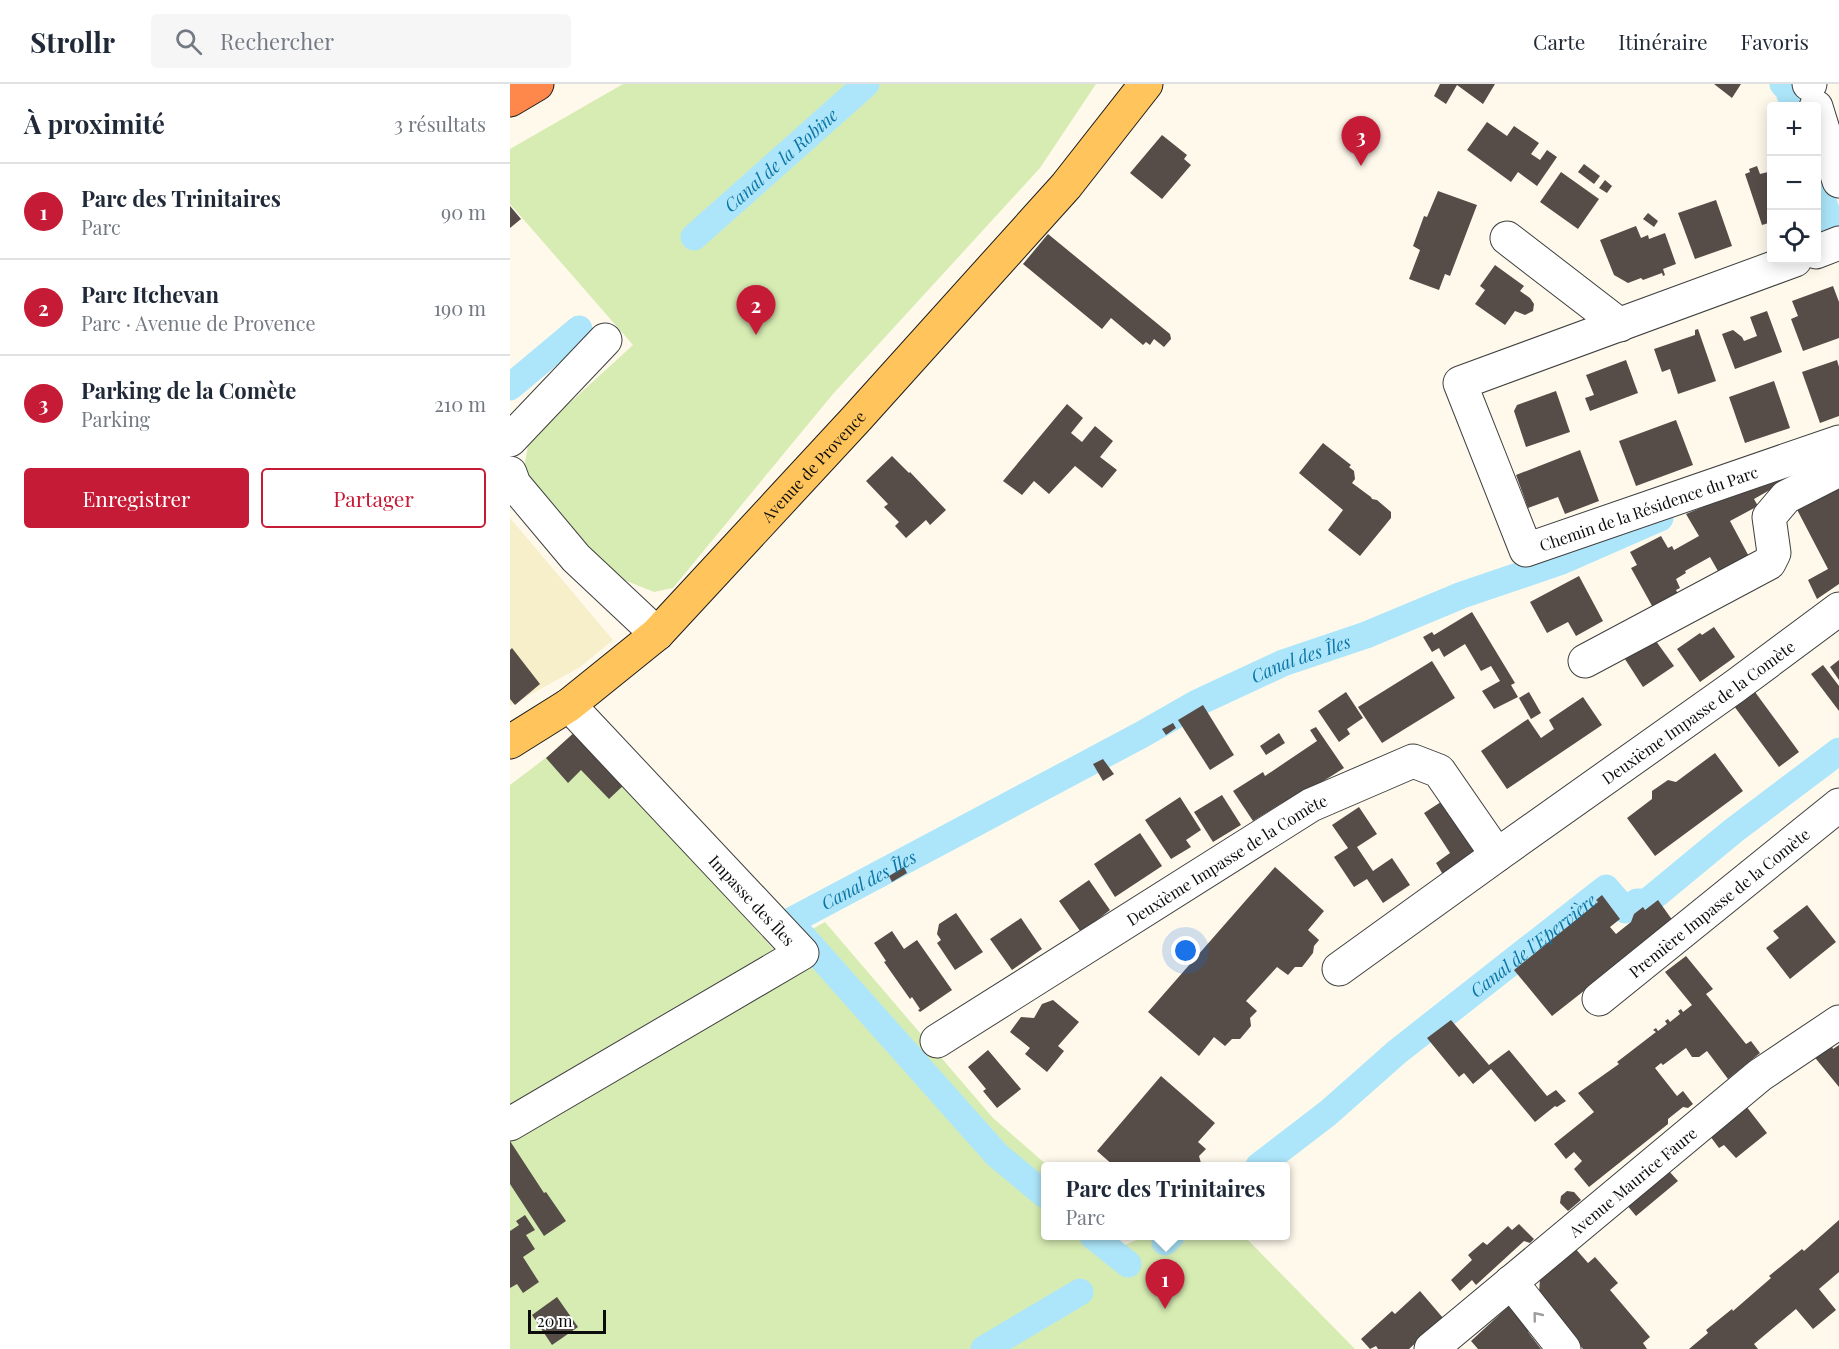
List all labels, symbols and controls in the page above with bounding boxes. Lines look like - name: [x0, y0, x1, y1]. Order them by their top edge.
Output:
- search box: [151, 14, 571, 68]
- text: Strollr: [30, 23, 115, 60]
- icon: search: [172, 25, 205, 58]
- text: Rechercher: [220, 26, 334, 56]
- text: Carte: [1533, 27, 1585, 55]
- text: Itinéraire: [1618, 27, 1708, 55]
- text: Favoris: [1741, 27, 1809, 55]
- map controls: [1767, 102, 1821, 264]
- button: +: [1767, 102, 1821, 156]
- water label: Canal de la Robine: [719, 103, 843, 217]
- text: À proximité: [24, 106, 165, 141]
- text: 3 résultats: [394, 110, 486, 137]
- pin: 3: [1342, 116, 1380, 166]
- button: −: [1767, 156, 1821, 210]
- text: Parc des Trinitaires: [81, 183, 281, 213]
- text: 1: [40, 198, 47, 225]
- text: 90 m: [441, 198, 486, 225]
- button: locate: [1767, 210, 1821, 264]
- text: Parc: [81, 213, 121, 240]
- text: Parc Itchevan: [81, 279, 219, 309]
- pin: 2: [736, 286, 776, 335]
- text: 2: [38, 294, 49, 321]
- text: 190 m: [434, 294, 486, 321]
- text: Parc · Avenue de Provence: [81, 309, 316, 336]
- text: Parking de la Comète: [81, 375, 296, 405]
- text: 3: [39, 390, 48, 417]
- text: 210 m: [434, 390, 486, 417]
- text: Parking: [81, 405, 150, 432]
- street label: Avenue de Provence: [755, 406, 870, 527]
- street label: Chemin de la Résidence du Parc: [1536, 460, 1761, 555]
- button: Enregistrer: [24, 468, 249, 528]
- button: Partager: [261, 468, 486, 528]
- water label: Canal des Îles: [1247, 629, 1354, 688]
- street label: Deuxième Impasse de la Comète: [1597, 635, 1799, 788]
- street label: Deuxième Impasse de la Comète: [1122, 789, 1330, 930]
- street label: Première Impasse de la Comète: [1624, 823, 1814, 982]
- water label: Canal des Îles: [817, 845, 920, 915]
- street label: Impasse des Îles: [704, 850, 800, 950]
- water label: Canal de l'Epervière: [1465, 888, 1601, 1002]
- your location: [1171, 936, 1200, 965]
- street label: Avenue Maurice Faure: [1563, 1122, 1701, 1241]
- popup: [1041, 1162, 1290, 1240]
- text: Parc des Trinitaires: [1066, 1173, 1265, 1203]
- text: Parc: [1066, 1203, 1105, 1230]
- pin: 1: [1146, 1260, 1184, 1309]
- scale bar: [528, 1307, 606, 1334]
- text: 20 m: [537, 1310, 572, 1331]
- one-way arrow: [1534, 1311, 1545, 1322]

